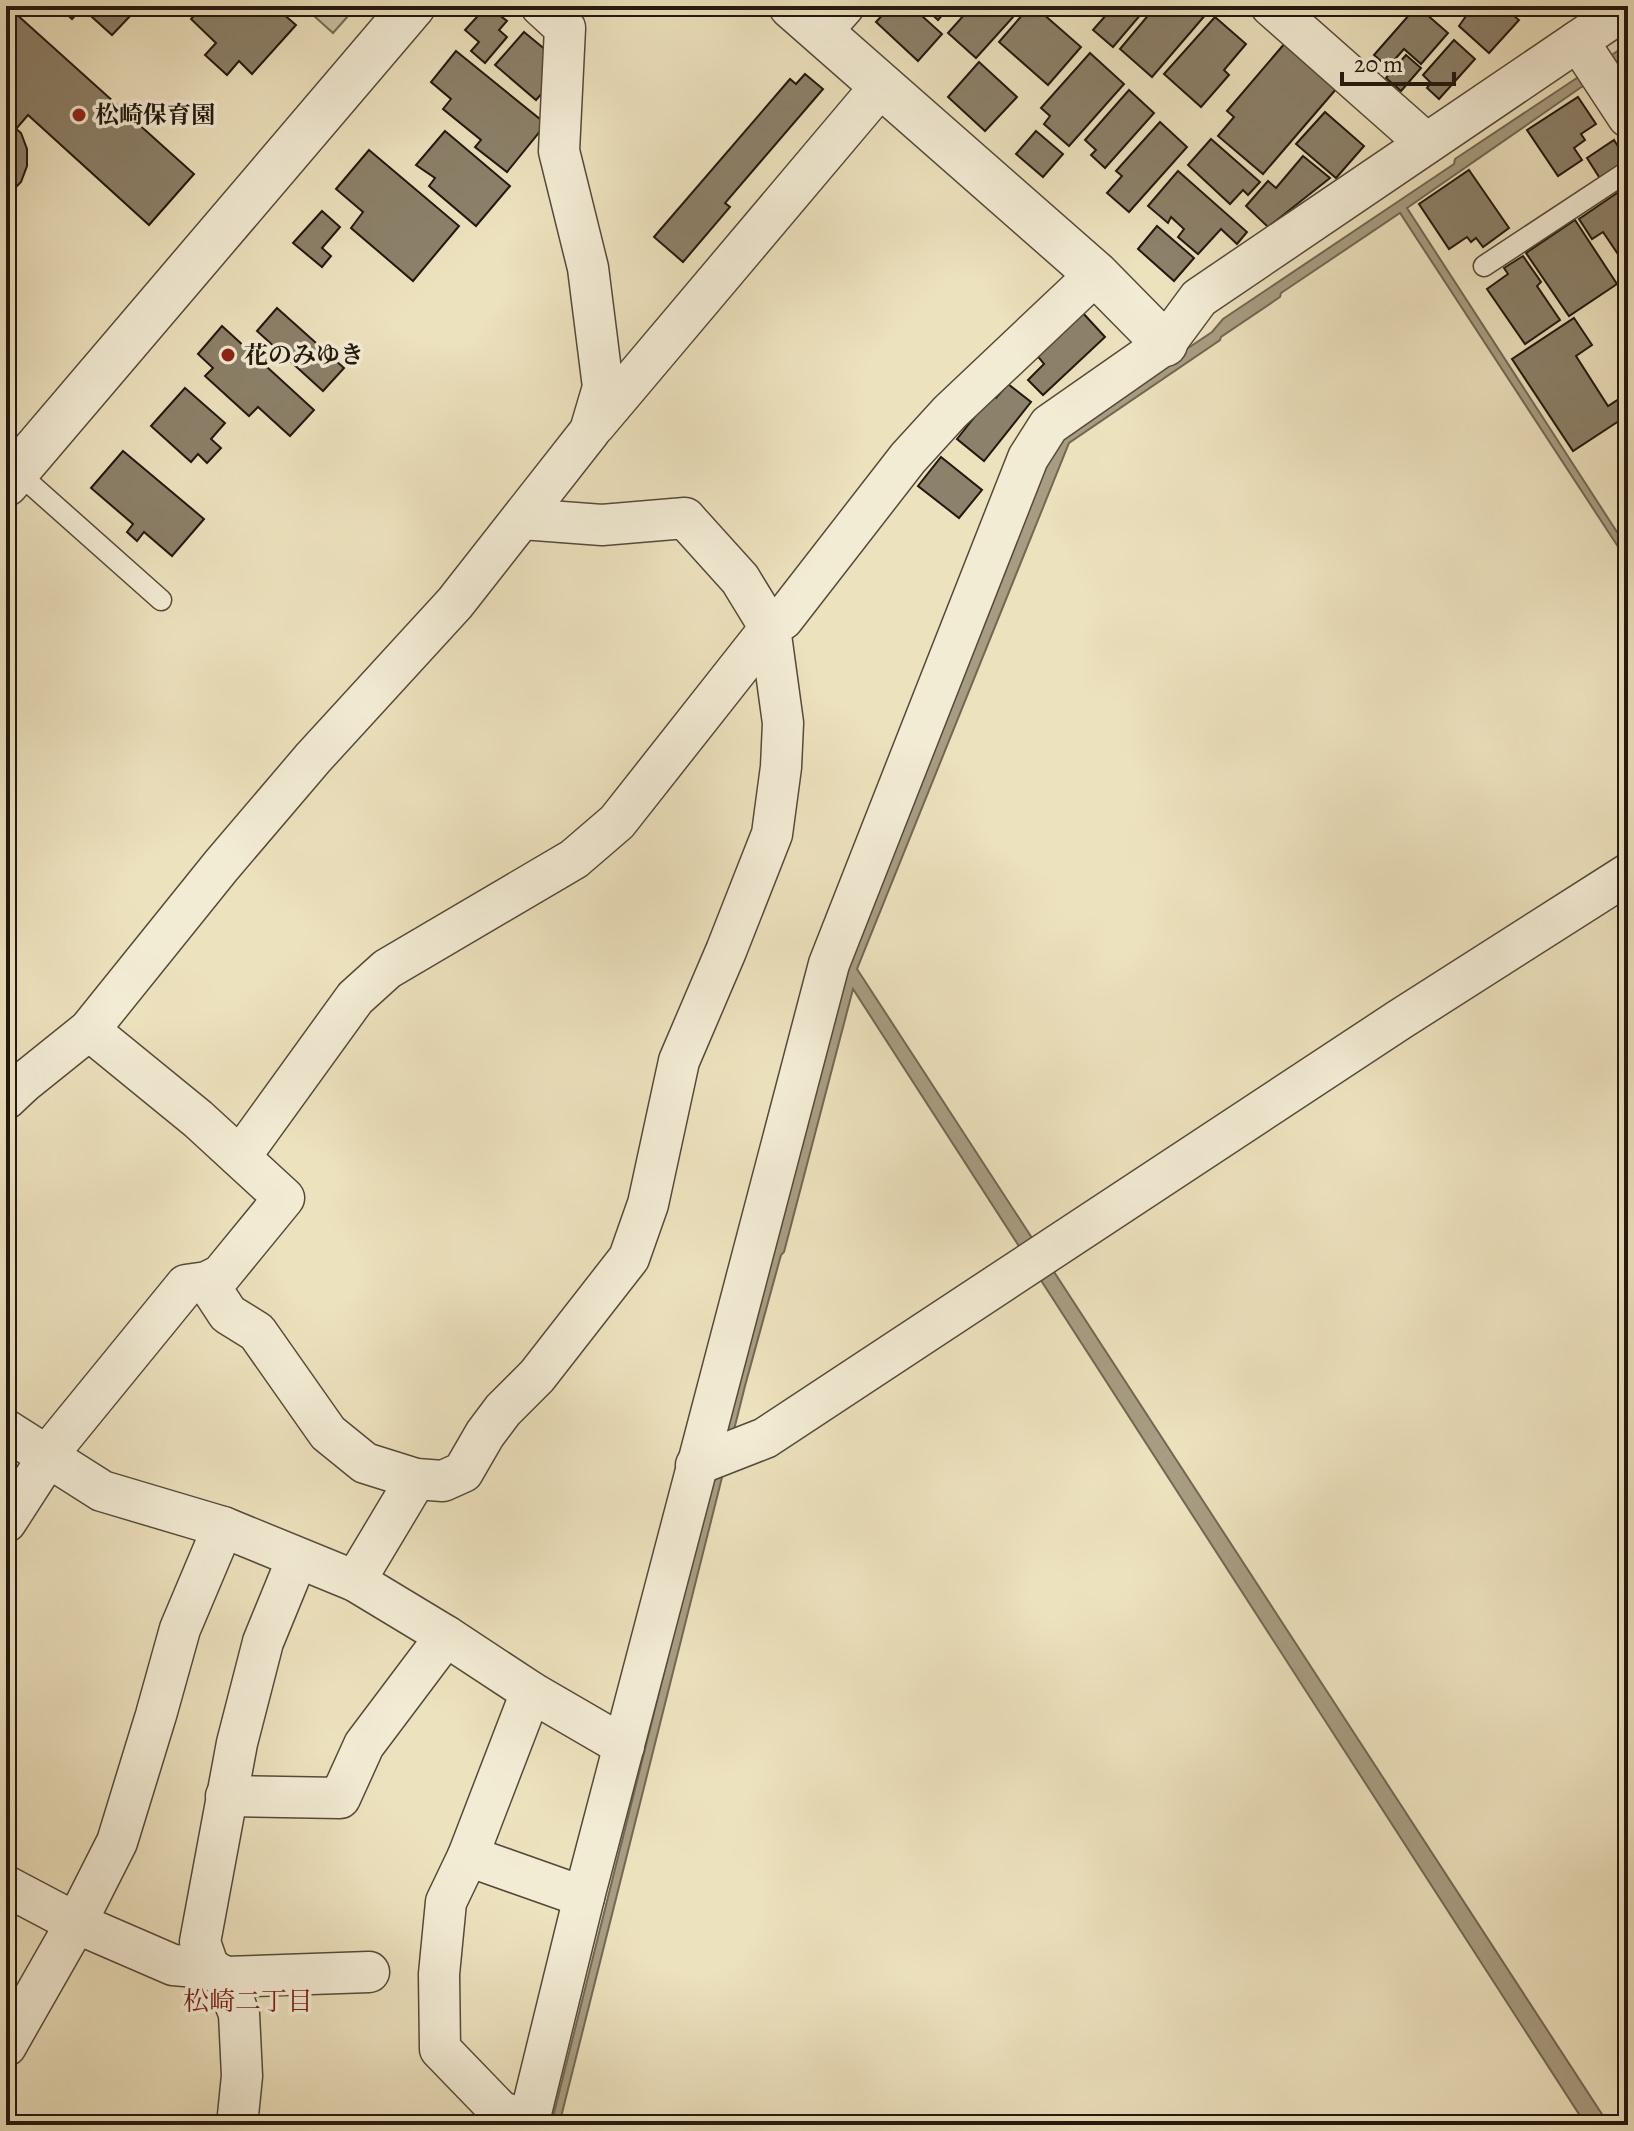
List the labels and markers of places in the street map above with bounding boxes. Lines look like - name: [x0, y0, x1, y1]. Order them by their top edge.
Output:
- place label: 松崎保育園: [95, 99, 215, 131]
- marker: 松崎保育園: [70, 106, 88, 124]
- place label: 花のみゆき: [244, 339, 364, 371]
- marker: 花のみゆき: [219, 346, 237, 364]

